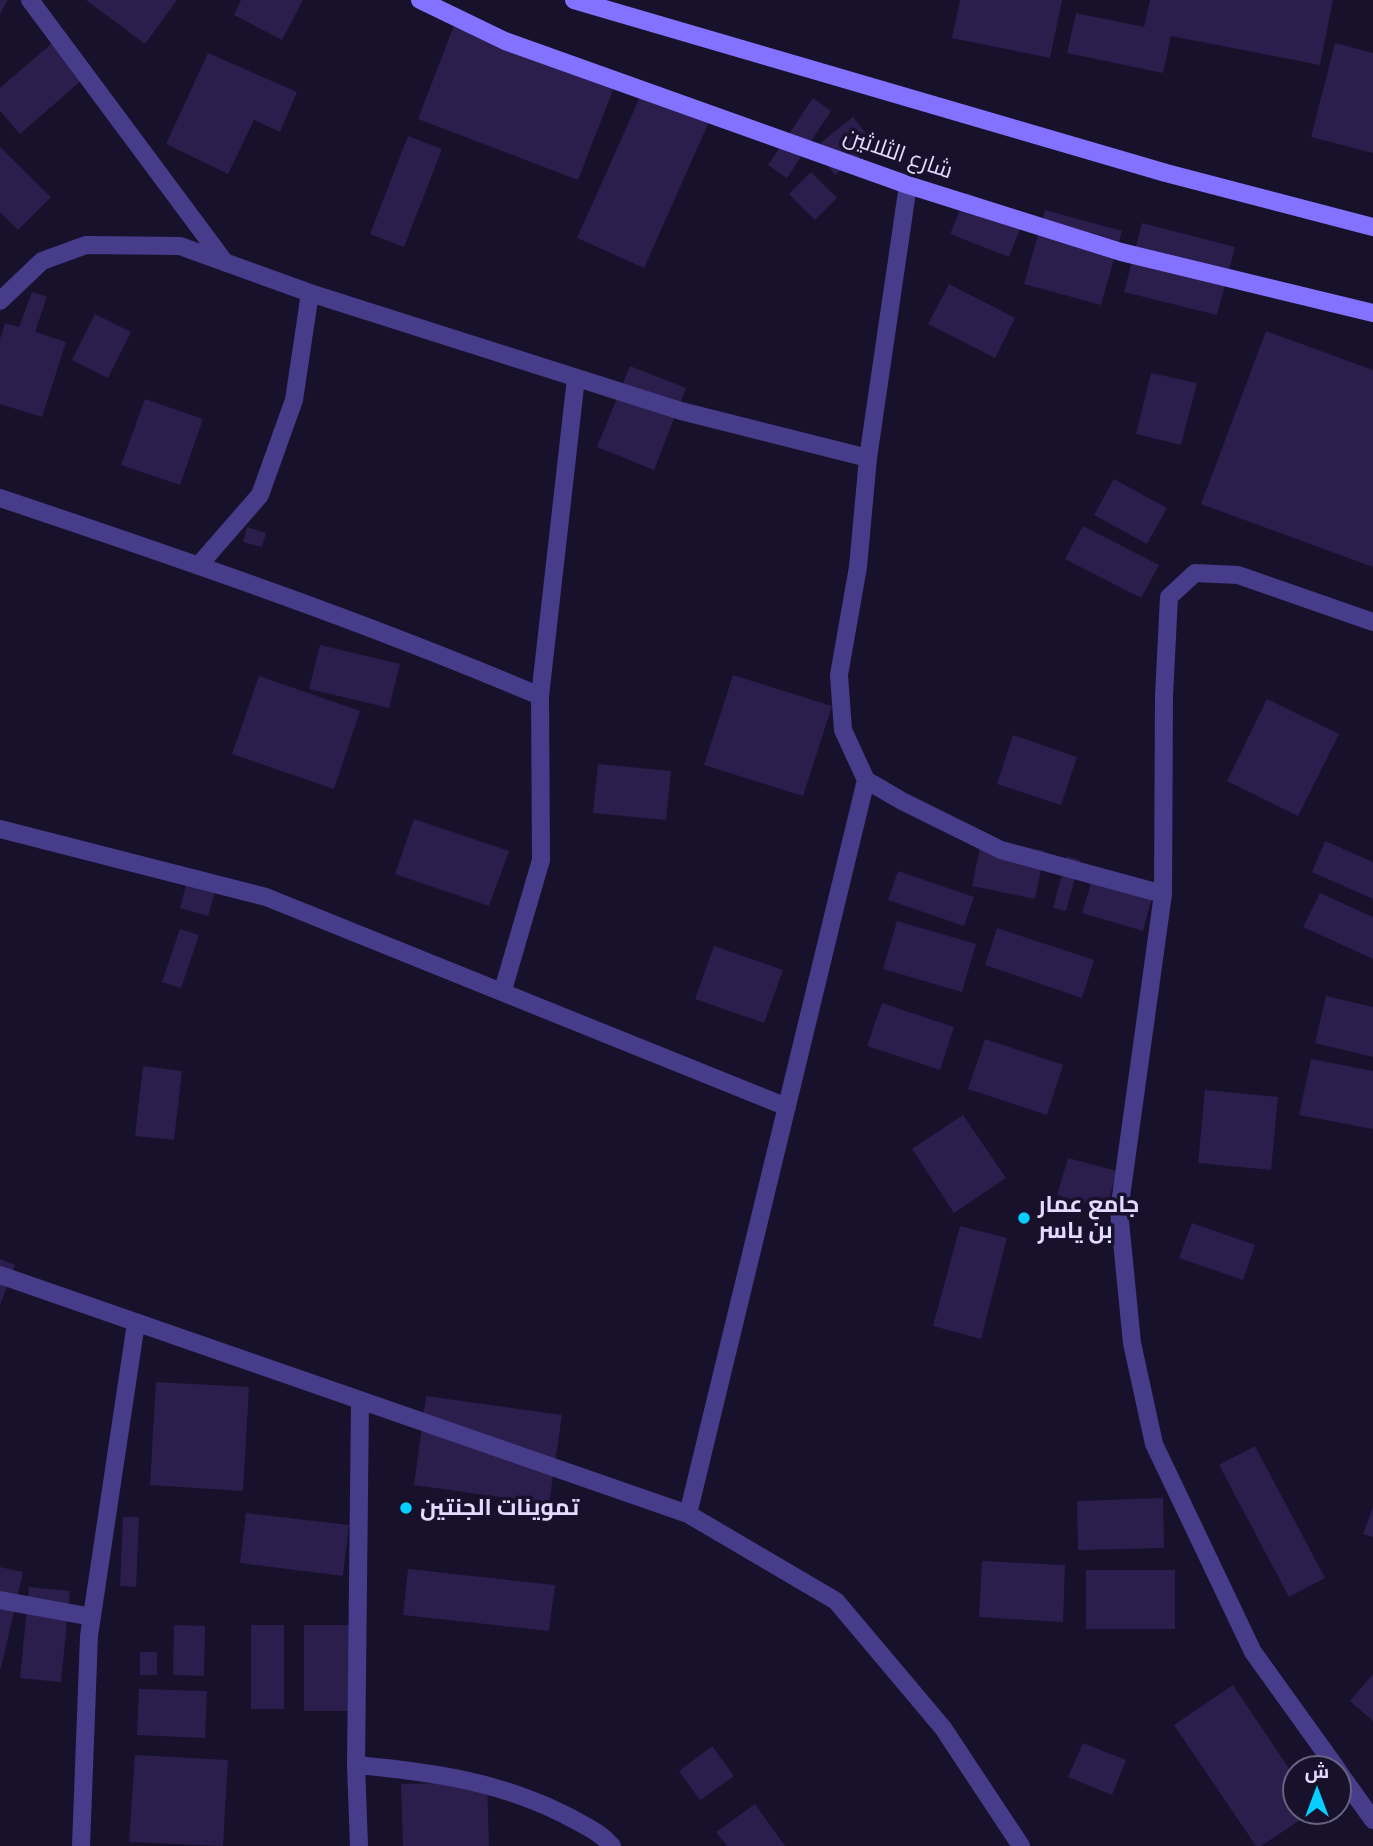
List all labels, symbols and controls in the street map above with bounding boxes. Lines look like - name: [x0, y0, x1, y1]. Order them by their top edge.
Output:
- street label: شارع الثلاثين: [840, 122, 956, 186]
- place label: جامع عمار بن ياسر: [1038, 1191, 1139, 1245]
- marker: جامع عمار بن ياسر: [1016, 1210, 1032, 1226]
- place label: تموينات الجنتين: [420, 1494, 579, 1522]
- marker: تموينات الجنتين: [398, 1500, 414, 1516]
- north arrow: [1282, 1755, 1352, 1825]
- text: ش: [1305, 1759, 1329, 1783]

